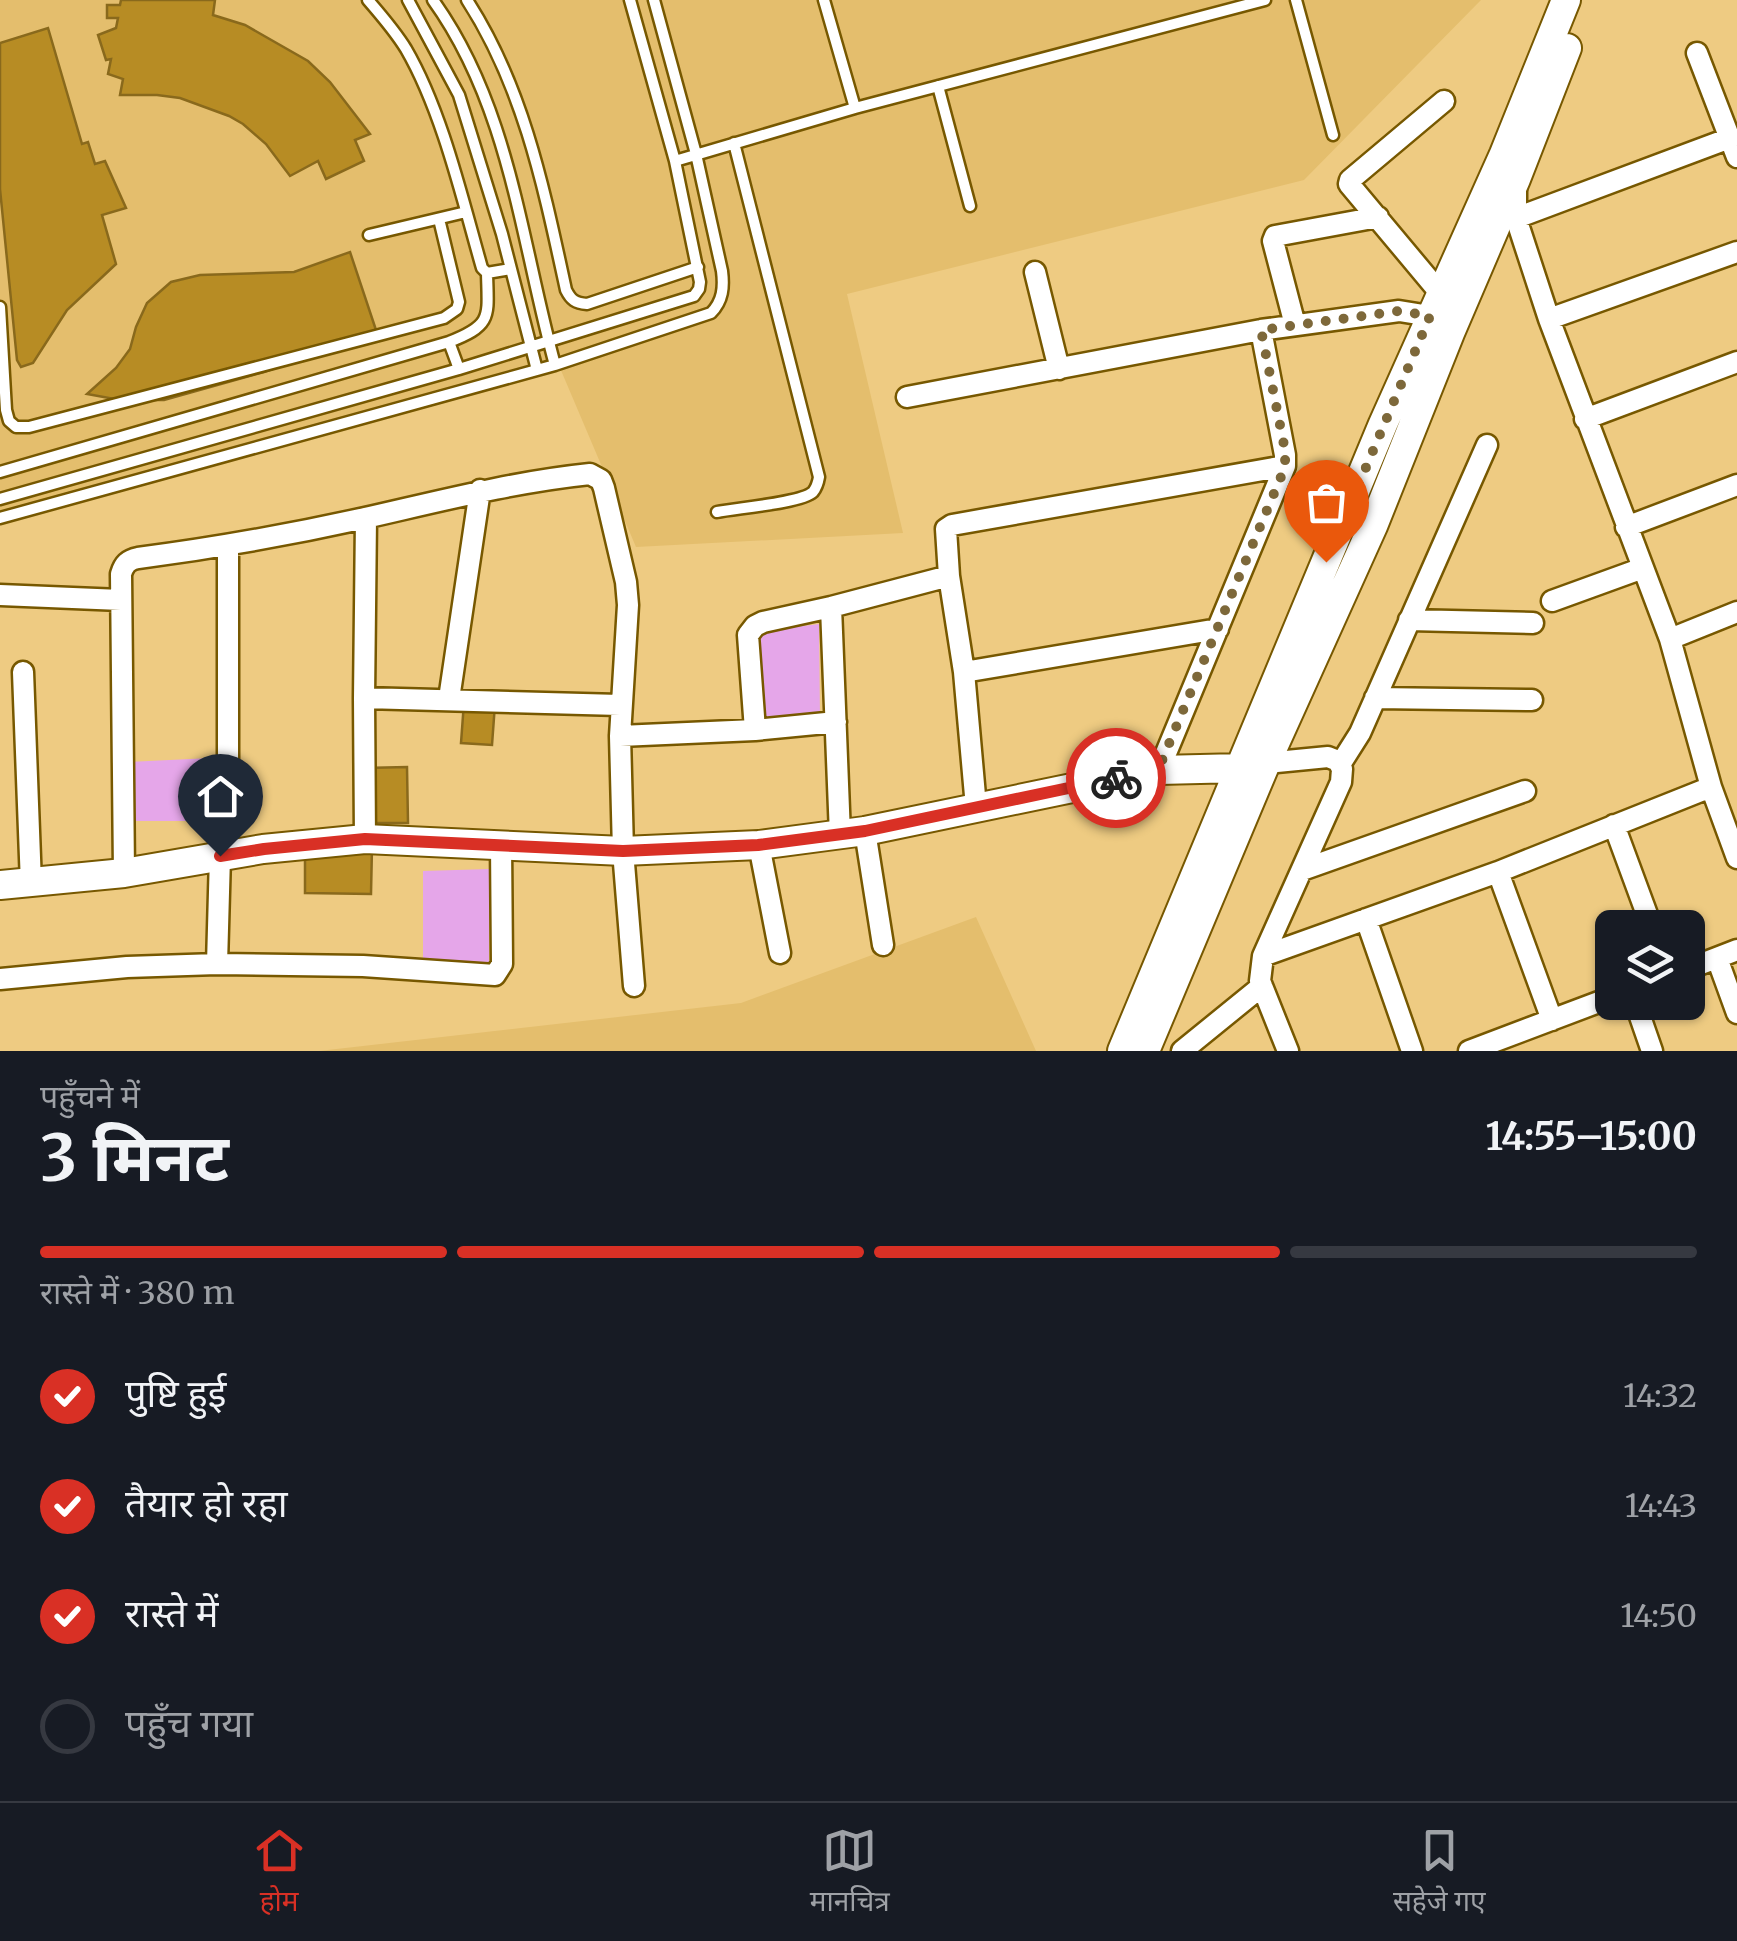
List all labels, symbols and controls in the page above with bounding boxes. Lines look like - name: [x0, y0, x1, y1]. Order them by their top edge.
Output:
- pin: [1284, 460, 1369, 563]
- icon: bag: [1299, 475, 1354, 530]
- courier: [1066, 728, 1166, 828]
- icon: bike: [1089, 751, 1144, 806]
- pin: [178, 754, 263, 857]
- icon: home: [193, 769, 248, 824]
- map controls: [1595, 910, 1705, 1020]
- button: layers: [1595, 910, 1705, 1020]
- text: पहुँचने में: [40, 1077, 140, 1117]
- text: 14:55–15:00: [1485, 1113, 1697, 1160]
- text: 3 मिनट: [40, 1117, 229, 1199]
- text: रास्ते में · 380 m: [40, 1273, 235, 1313]
- icon: check: [40, 1369, 95, 1424]
- text: पुष्टि हुई: [125, 1370, 226, 1417]
- text: 14:32: [1623, 1376, 1697, 1416]
- icon: check: [40, 1479, 95, 1534]
- text: तैयार हो रहा: [125, 1480, 288, 1527]
- text: 14:43: [1625, 1486, 1697, 1526]
- icon: check: [40, 1589, 95, 1644]
- text: रास्ते में: [125, 1590, 219, 1637]
- text: 14:50: [1620, 1596, 1697, 1636]
- text: पहुँच गया: [125, 1700, 253, 1747]
- tab: होम: [252, 1823, 307, 1922]
- tab: मानचित्र: [810, 1823, 890, 1922]
- tab: सहेजे गए: [1393, 1823, 1485, 1922]

